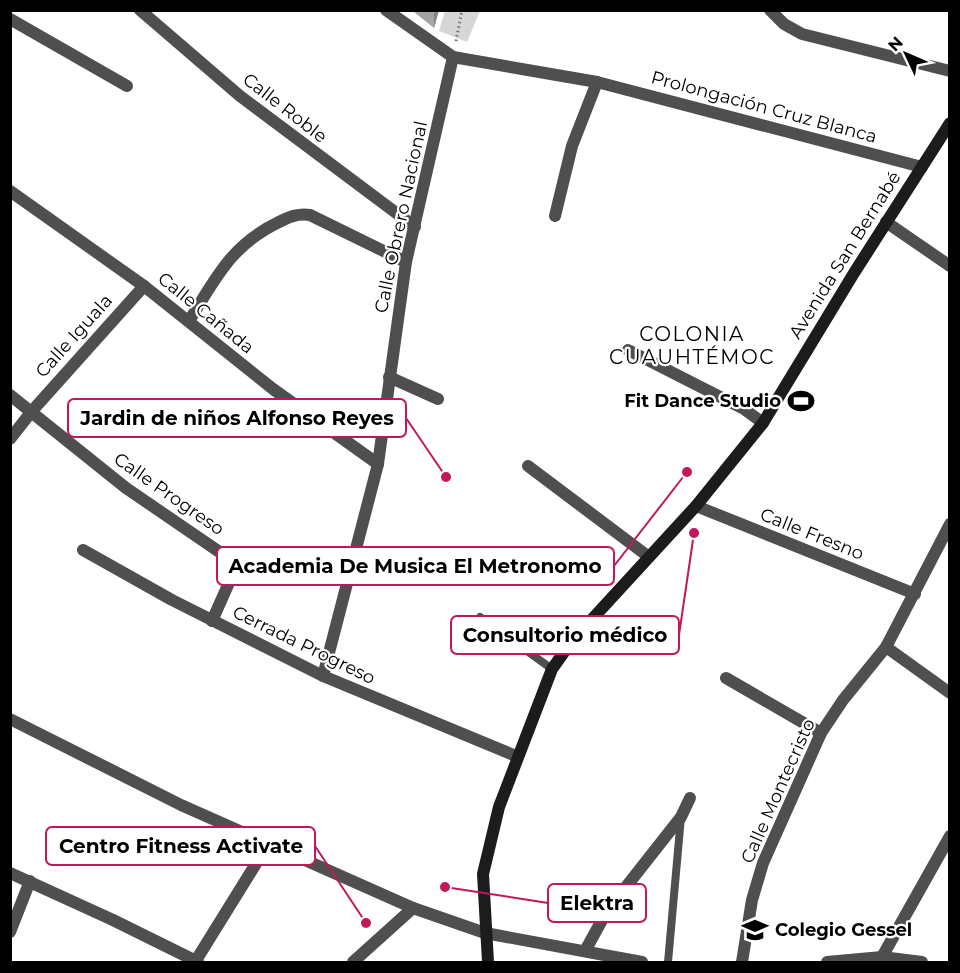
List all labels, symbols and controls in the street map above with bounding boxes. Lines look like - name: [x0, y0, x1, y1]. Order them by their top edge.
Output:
- north arrow: [876, 24, 936, 84]
- text: N: [884, 33, 907, 55]
- street label: Prolongación Cruz Blanca: [649, 66, 879, 148]
- street label: Calle Roble: [239, 68, 332, 148]
- street label: Calle Obrero Nacional: [370, 119, 432, 315]
- street label: Avenida San Bernabé: [784, 167, 906, 343]
- street label: Calle Cañada: [153, 268, 259, 358]
- street label: Calle Iguala: [31, 290, 117, 382]
- district label: COLONIA CUAUHTÉMOC: [609, 322, 775, 369]
- sports icon: Fit Dance Studio: [786, 386, 816, 416]
- place label: Fit Dance Studio: [624, 390, 781, 412]
- callout: Jardin de niños Alfonso Reyes: [68, 399, 406, 437]
- text: Jardin de niños Alfonso Reyes: [79, 406, 394, 430]
- street label: Calle Progreso: [110, 448, 228, 540]
- street label: Calle Fresno: [757, 503, 867, 565]
- callout: Academia De Musica El Metronomo: [217, 547, 614, 585]
- text: Academia De Musica El Metronomo: [227, 554, 602, 578]
- street label: Cerrada Progreso: [229, 601, 379, 689]
- callout: Consultorio médico: [451, 616, 679, 654]
- text: Consultorio médico: [463, 623, 667, 647]
- street label: Calle Montecristo: [736, 715, 820, 867]
- callout: Centro Fitness Activate: [46, 827, 315, 865]
- text: Centro Fitness Activate: [59, 834, 303, 858]
- callout: Elektra: [548, 884, 646, 922]
- text: Elektra: [560, 891, 634, 915]
- school or university icon: Colegio Gessel: [740, 915, 770, 945]
- place label: Colegio Gessel: [775, 919, 912, 941]

